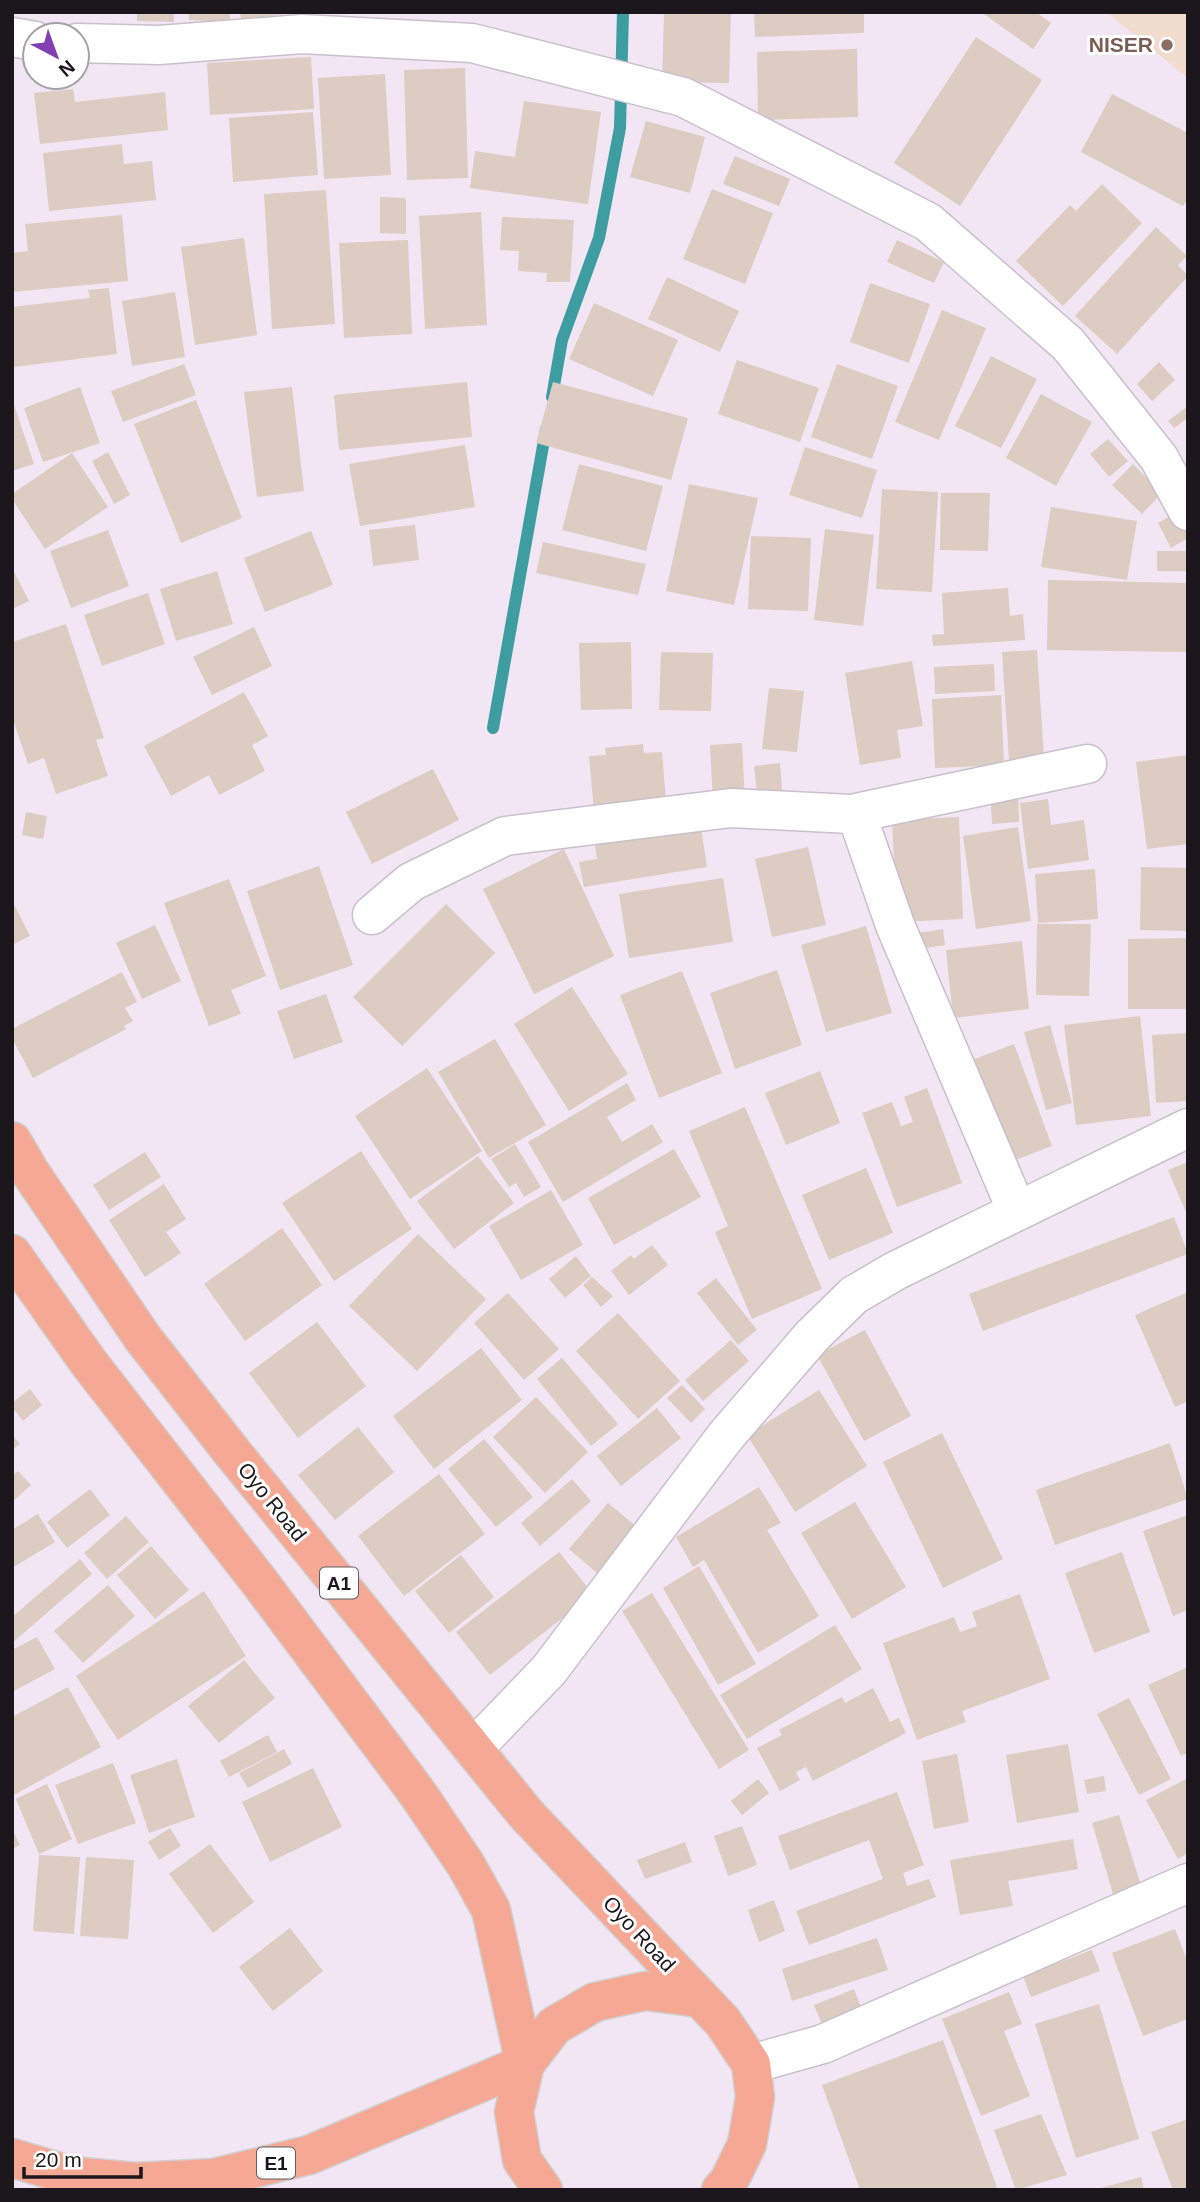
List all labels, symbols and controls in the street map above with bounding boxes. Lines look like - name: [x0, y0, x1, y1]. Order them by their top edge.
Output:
- north arrow: [21, 21, 91, 91]
- place label: NISER: [1089, 33, 1153, 56]
- marker: NISER: [1159, 37, 1175, 53]
- text: N: [55, 56, 79, 81]
- street label: Oyo Road: [234, 1458, 311, 1546]
- road number: A1: [320, 1568, 358, 1598]
- street label: Oyo Road: [599, 1891, 680, 1976]
- scale bar: [24, 2136, 142, 2180]
- text: 20 m: [35, 2148, 82, 2171]
- road number: E1: [257, 2148, 295, 2178]

